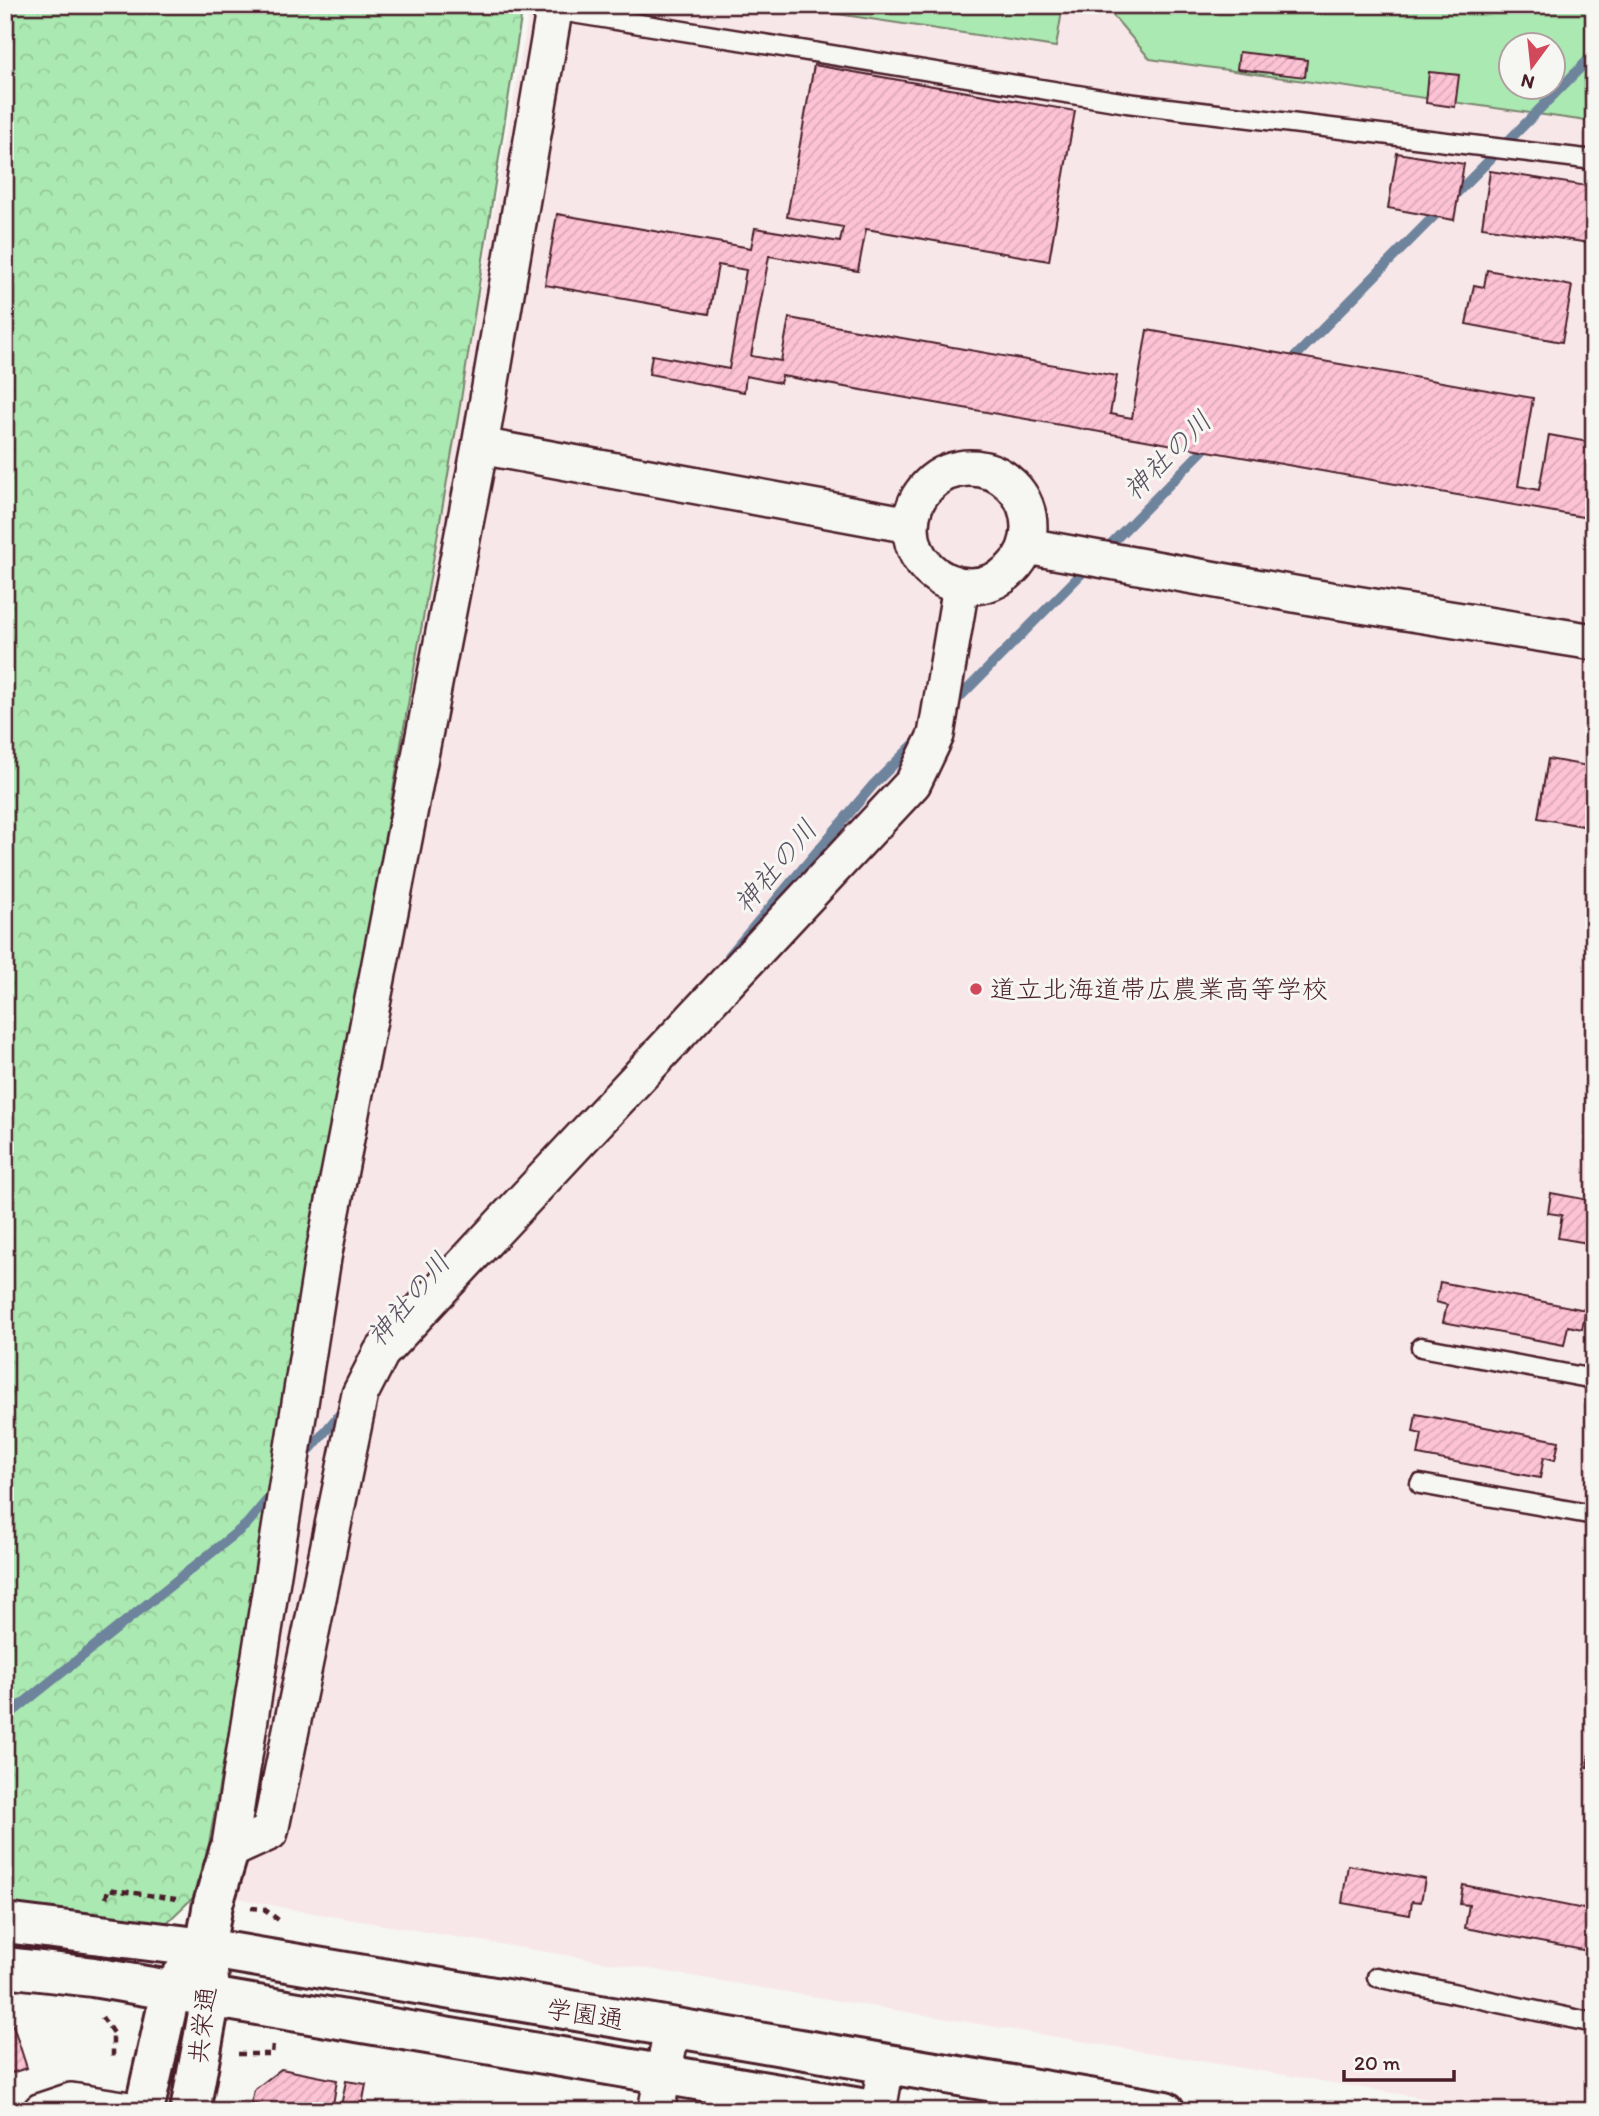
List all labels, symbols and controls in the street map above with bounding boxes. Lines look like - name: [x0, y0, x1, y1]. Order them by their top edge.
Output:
- north arrow: [1498, 32, 1568, 102]
- text: N: [1519, 69, 1537, 95]
- water label: 神社の川: [1115, 403, 1219, 507]
- water label: 神社の川: [726, 812, 824, 920]
- place label: 道立北海道帯広農業高等学校: [990, 973, 1328, 1005]
- marker: 道立北海道帯広農業高等学校: [968, 981, 984, 997]
- water label: 神社の川: [359, 1245, 457, 1353]
- street label: 共栄通: [181, 1984, 223, 2066]
- street label: 学園通: [544, 1992, 626, 2036]
- scale bar: [1344, 2039, 1454, 2083]
- text: 20 m: [1354, 2050, 1401, 2075]

